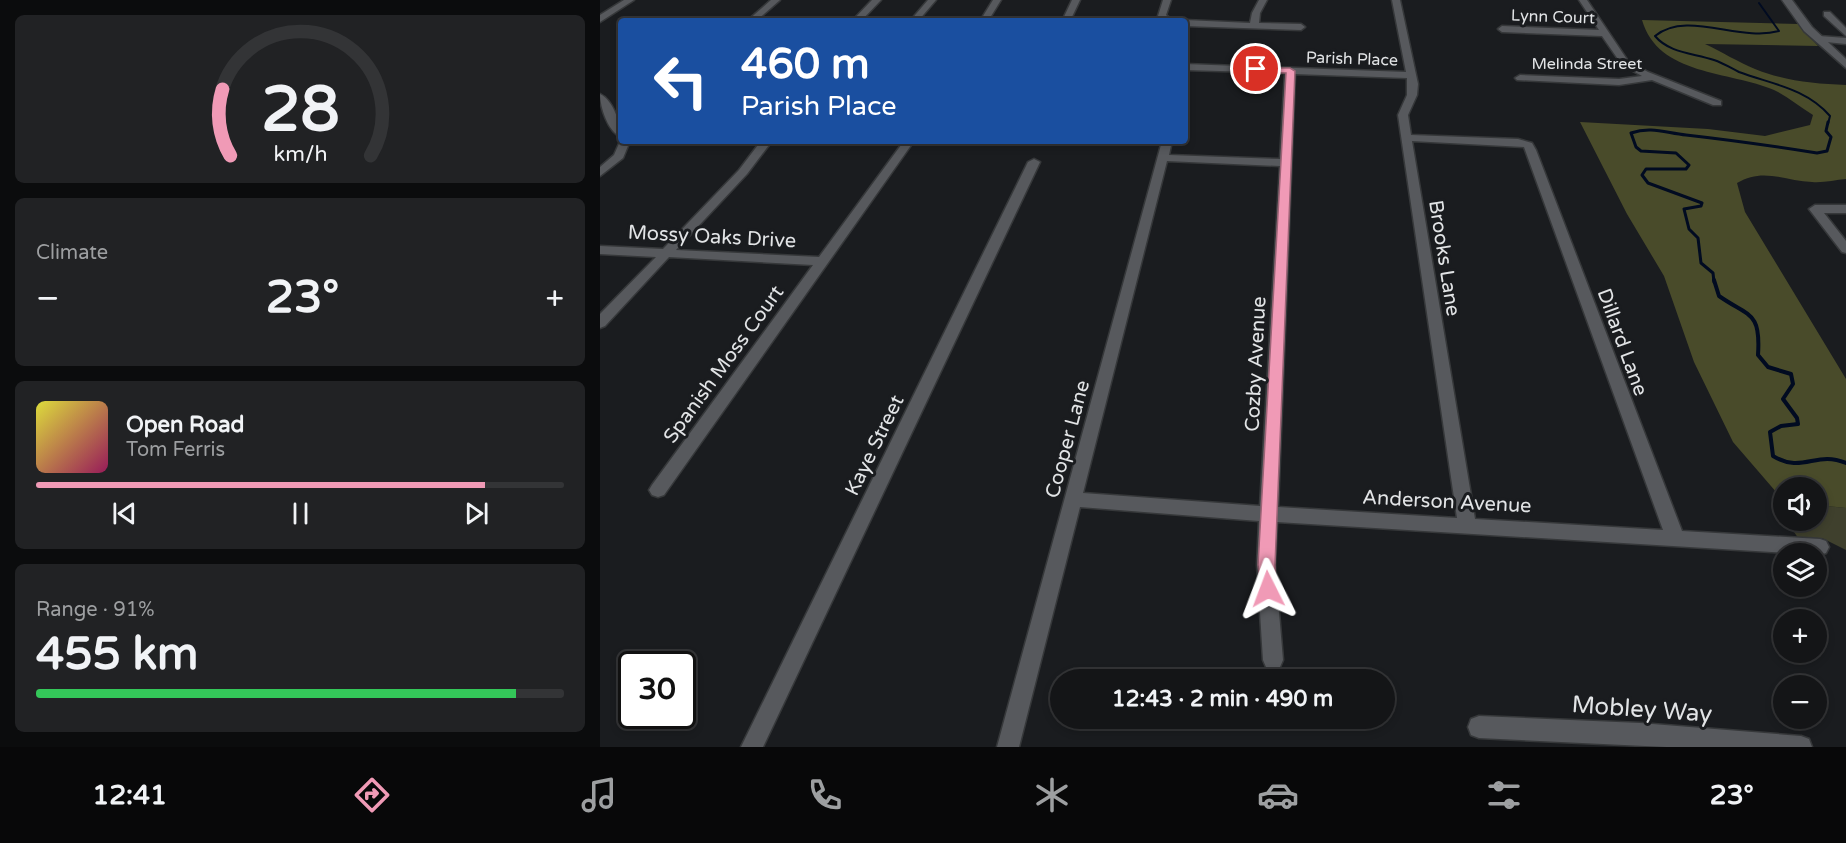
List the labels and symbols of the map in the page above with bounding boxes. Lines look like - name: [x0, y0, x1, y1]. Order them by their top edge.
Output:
- street label: Lynn Court: [1511, 6, 1595, 28]
- pin: [1230, 43, 1281, 94]
- street label: Parish Place: [1306, 47, 1398, 71]
- street label: Melinda Street: [1532, 54, 1642, 74]
- street label: Brooks Lane: [1423, 198, 1465, 318]
- street label: Mossy Oaks Drive: [627, 221, 797, 253]
- street label: Spanish Moss Court: [659, 281, 789, 448]
- street label: Dillard Lane: [1592, 285, 1653, 399]
- street label: Cozby Avenue: [1240, 296, 1272, 432]
- street label: Cooper Lane: [1041, 378, 1095, 501]
- street label: Kaye Street: [840, 391, 910, 500]
- street label: Anderson Avenue: [1362, 486, 1532, 518]
- position arrow: [1236, 557, 1300, 621]
- speed limit sign: 30: [618, 651, 696, 729]
- street label: Mobley Way: [1571, 690, 1713, 729]

